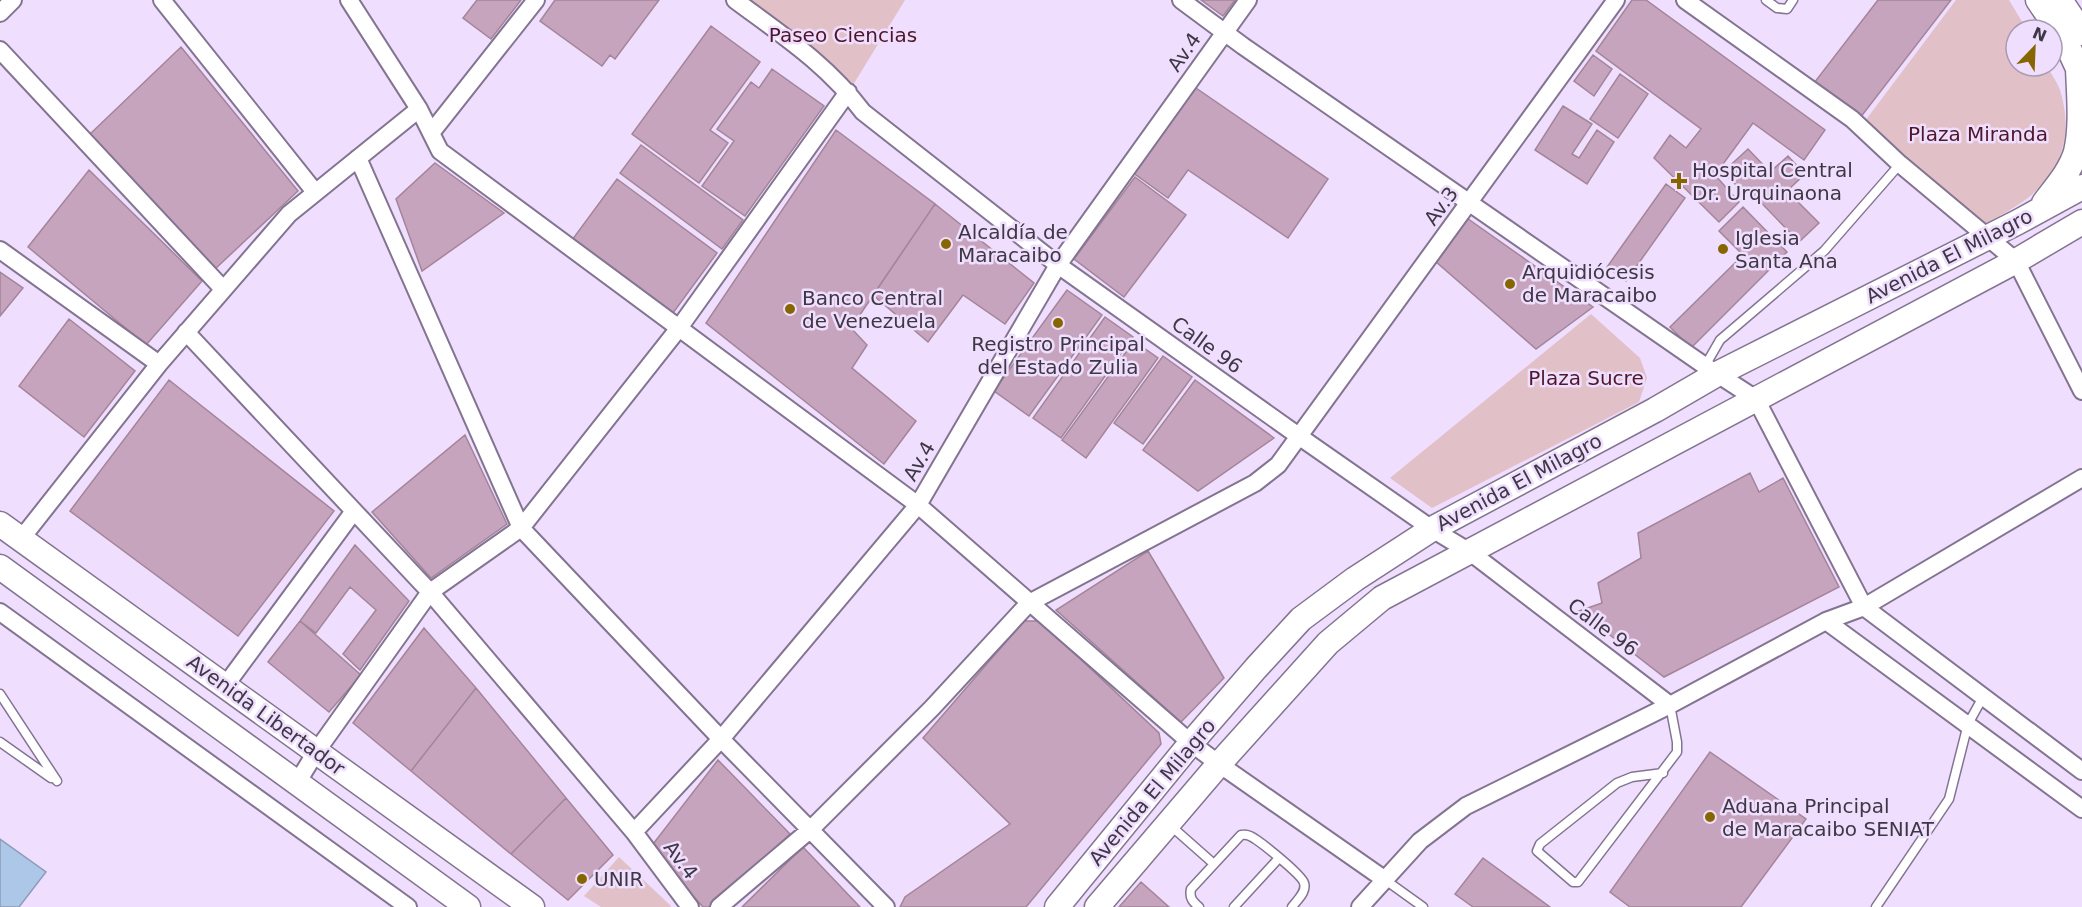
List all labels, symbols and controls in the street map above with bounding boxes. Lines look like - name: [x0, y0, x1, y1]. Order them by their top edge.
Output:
- north arrow: [2004, 18, 2064, 78]
- park label: Paseo Ciencias: [769, 23, 917, 47]
- text: N: [2030, 23, 2050, 46]
- street label: Av.4: [1162, 28, 1206, 76]
- park label: Plaza Miranda: [1908, 122, 2048, 146]
- place label: Hospital Central Dr. Urquinaona: [1692, 158, 1853, 205]
- marker: Hospital Central Dr. Urquinaona: [1670, 172, 1688, 190]
- street label: Av.3: [1419, 182, 1463, 230]
- street label: Avenida El Milagro: [1862, 204, 2036, 308]
- place label: Alcaldía de Maracaibo: [958, 220, 1068, 267]
- place label: Iglesia Santa Ana: [1735, 226, 1838, 273]
- marker: Alcaldía de Maracaibo: [939, 237, 953, 251]
- marker: Iglesia Santa Ana: [1716, 242, 1730, 256]
- place label: Arquidiócesis de Maracaibo: [1522, 260, 1657, 307]
- marker: Arquidiócesis de Maracaibo: [1503, 277, 1517, 291]
- place label: Banco Central de Venezuela: [802, 286, 943, 333]
- marker: Banco Central de Venezuela: [783, 302, 797, 316]
- street label: Calle 96: [1167, 311, 1247, 379]
- marker: Registro Principal del Estado Zulia: [1051, 316, 1065, 330]
- place label: Registro Principal del Estado Zulia: [971, 332, 1145, 379]
- park label: Plaza Sucre: [1528, 366, 1644, 390]
- street label: Avenida El Milagro: [1432, 428, 1606, 536]
- street label: Av.4: [898, 437, 940, 485]
- street label: Calle 96: [1563, 593, 1643, 661]
- street label: Avenida Libertador: [182, 650, 350, 781]
- street label: Avenida El Milagro: [1084, 714, 1220, 870]
- place label: Aduana Principal de Maracaibo SENIAT: [1722, 794, 1935, 841]
- marker: Aduana Principal de Maracaibo SENIAT: [1703, 810, 1717, 824]
- street label: Av.4: [659, 836, 703, 884]
- place label: UNIR: [594, 867, 643, 891]
- marker: UNIR: [575, 872, 589, 886]

